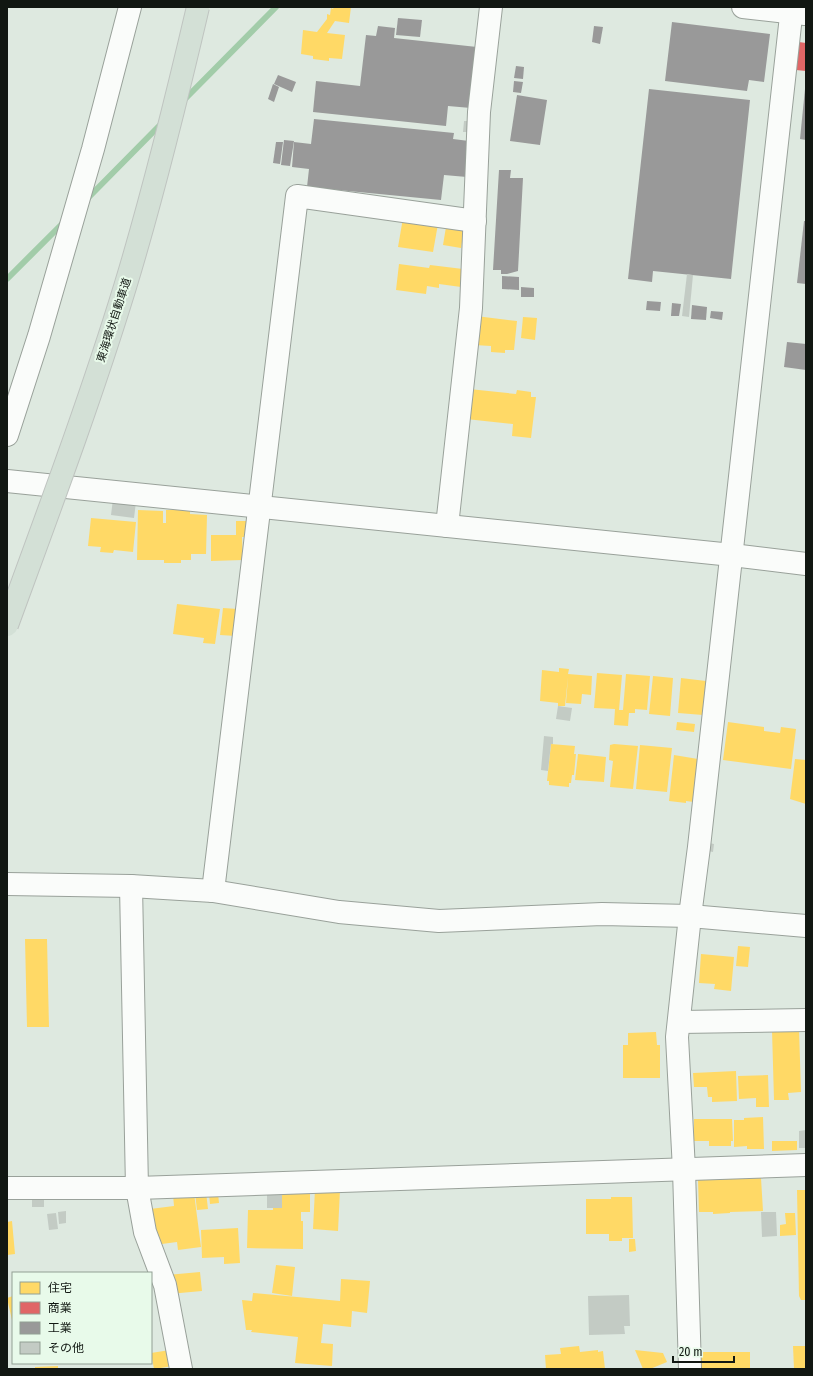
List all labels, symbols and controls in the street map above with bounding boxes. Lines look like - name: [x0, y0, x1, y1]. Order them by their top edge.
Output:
- street label: 東海環状自動車道: [94, 276, 134, 364]
- legend: [12, 1272, 152, 1364]
- text: 住宅: [48, 1281, 72, 1295]
- text: 商業: [48, 1301, 72, 1315]
- text: 工業: [48, 1321, 72, 1335]
- scale bar: [673, 1338, 734, 1364]
- text: その他: [48, 1341, 84, 1355]
- text: 20 m: [679, 1345, 703, 1359]

